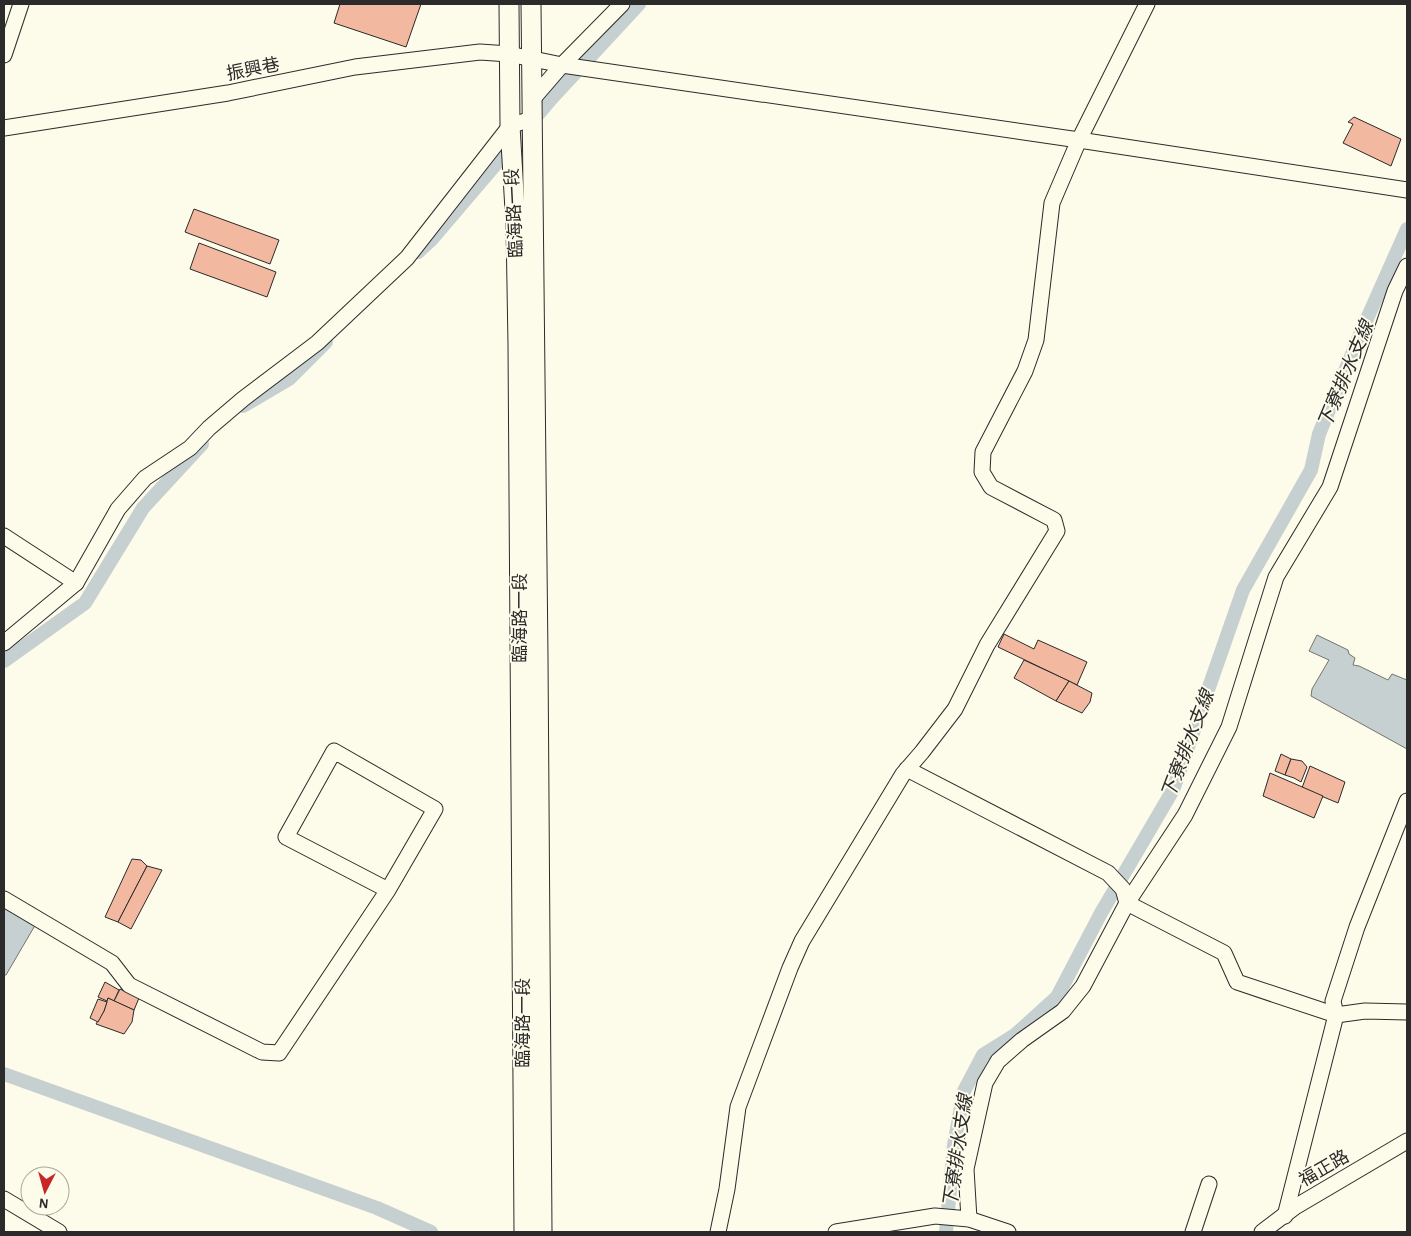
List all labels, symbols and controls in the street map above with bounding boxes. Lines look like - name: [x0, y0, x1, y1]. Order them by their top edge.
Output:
- street label: 振興巷: [225, 54, 281, 84]
- street label: 臨海路一段: [502, 168, 526, 258]
- water label: 下寮排水支線: [1314, 316, 1378, 431]
- street label: 臨海路一段: [510, 573, 530, 663]
- water label: 下寮排水支線: [1157, 685, 1218, 801]
- street label: 臨海路一段: [513, 978, 533, 1068]
- water label: 下寮排水支線: [939, 1091, 976, 1209]
- street label: 福正路: [1296, 1146, 1352, 1190]
- north arrow: [20, 1166, 70, 1216]
- text: N: [38, 1195, 49, 1210]

